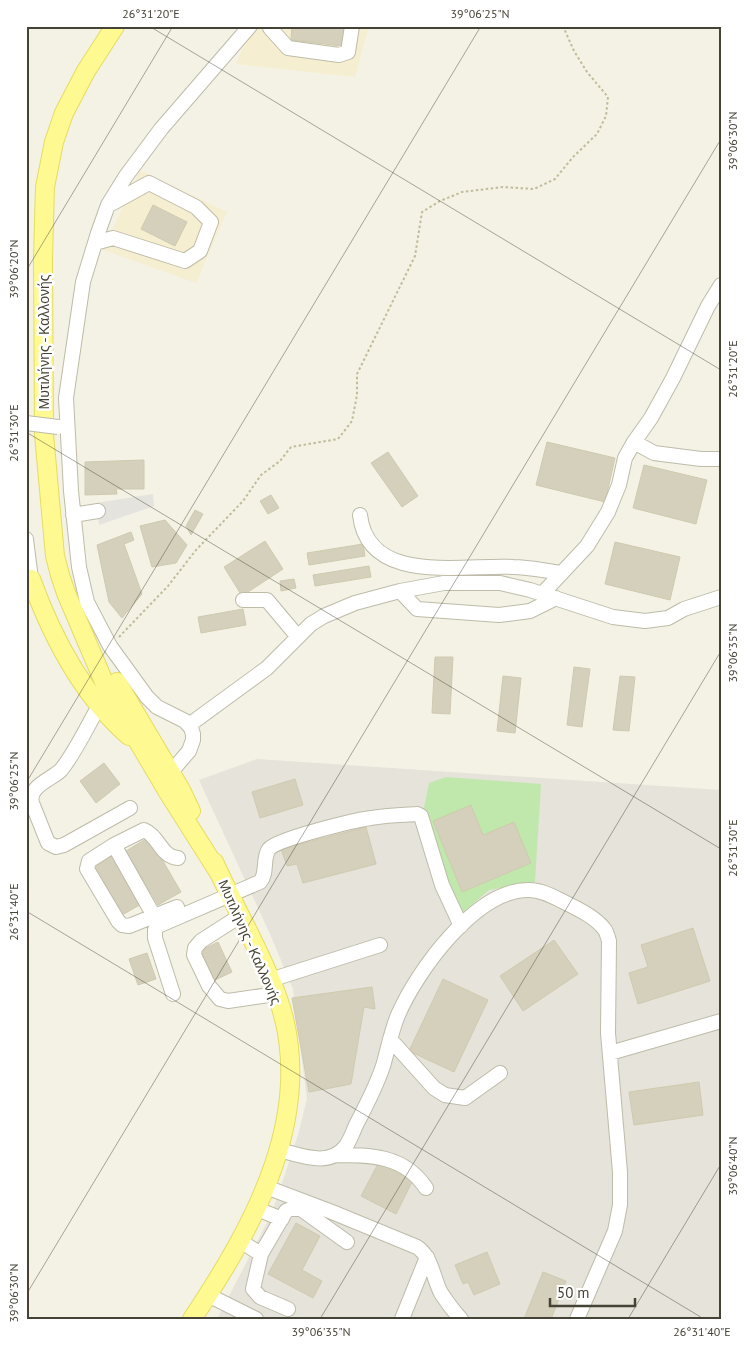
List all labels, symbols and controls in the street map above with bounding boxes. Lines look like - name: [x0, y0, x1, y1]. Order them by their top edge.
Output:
- text: 26°31'20"E: [122, 6, 180, 21]
- text: 39°06'25"N: [450, 6, 510, 21]
- text: 39°06'30"N: [725, 111, 740, 171]
- text: 39°06'20"N: [6, 239, 21, 299]
- street label: Μυτιλήνης - Καλλονής: [35, 274, 53, 409]
- text: 26°31'20"E: [725, 340, 740, 398]
- text: 26°31'30"E: [6, 404, 21, 462]
- text: 39°06'35"N: [725, 623, 740, 683]
- text: 39°06'25"N: [6, 751, 21, 811]
- text: 26°31'30"E: [725, 819, 740, 877]
- street label: Μυτιλήνης - Καλλονής: [214, 877, 286, 1008]
- text: 26°31'40"E: [6, 883, 21, 941]
- text: 39°06'40"N: [725, 1136, 740, 1196]
- text: 39°06'30"N: [6, 1263, 21, 1323]
- scale bar: [550, 1275, 634, 1307]
- text: 50 m: [557, 1283, 590, 1302]
- text: 39°06'35"N: [291, 1324, 351, 1339]
- text: 26°31'40"E: [673, 1324, 731, 1339]

